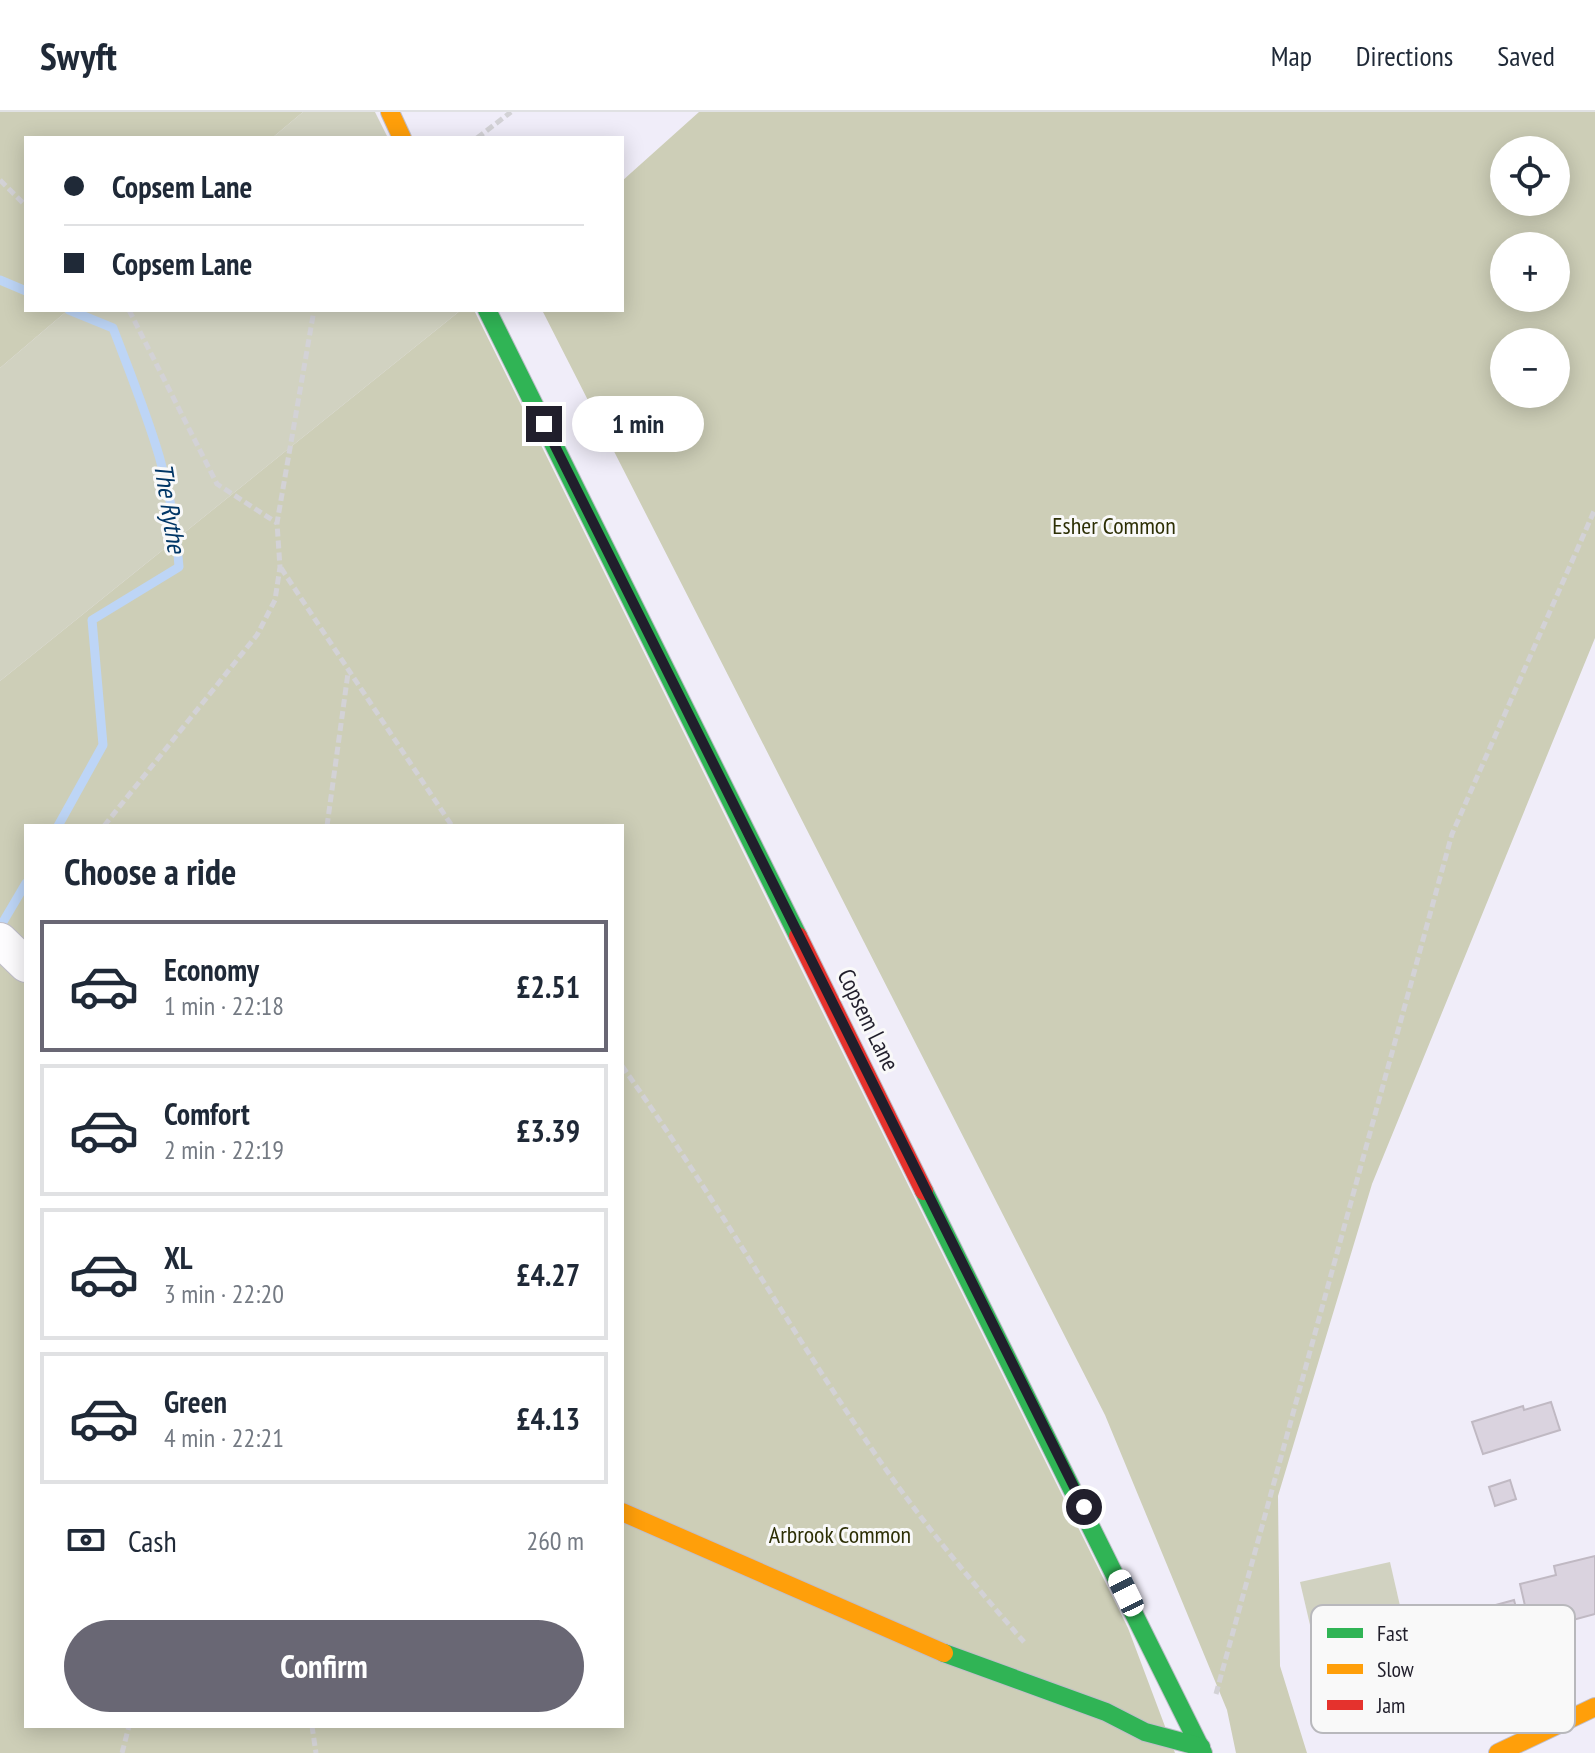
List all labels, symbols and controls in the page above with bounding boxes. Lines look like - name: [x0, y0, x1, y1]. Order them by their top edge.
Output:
- text: Swyft: [40, 31, 117, 80]
- text: Map: [1271, 37, 1312, 74]
- text: Directions: [1356, 37, 1453, 74]
- text: Saved: [1497, 37, 1555, 74]
- map controls: [1490, 136, 1570, 408]
- button: locate: [1490, 136, 1570, 216]
- text: Copsem Lane: [112, 167, 252, 206]
- button: +: [1490, 232, 1570, 312]
- text: Copsem Lane: [112, 244, 252, 283]
- button: −: [1490, 328, 1570, 408]
- callout: 1 min: [572, 396, 704, 452]
- route end: [526, 406, 562, 442]
- text: 1 min: [612, 407, 664, 440]
- water label: The Rythe: [147, 461, 194, 557]
- park label: Esher Common: [1052, 510, 1176, 541]
- text: Choose a ride: [64, 848, 236, 895]
- icon: car: [68, 950, 140, 1022]
- text: Economy: [164, 950, 259, 989]
- street label: Copsem Lane: [831, 964, 906, 1076]
- text: £2.51: [516, 967, 580, 1006]
- text: 1 min · 22:18: [164, 989, 284, 1022]
- icon: car: [68, 1094, 140, 1166]
- text: Comfort: [164, 1094, 250, 1133]
- text: £3.39: [516, 1111, 580, 1150]
- text: 2 min · 22:19: [164, 1133, 284, 1166]
- icon: car: [68, 1238, 140, 1310]
- text: XL: [164, 1238, 193, 1277]
- text: £4.27: [516, 1255, 580, 1294]
- text: 3 min · 22:20: [164, 1277, 284, 1310]
- icon: car: [68, 1382, 140, 1454]
- text: Green: [164, 1382, 227, 1421]
- text: £4.13: [516, 1399, 580, 1438]
- text: 4 min · 22:21: [164, 1421, 284, 1454]
- route start: [1066, 1489, 1102, 1525]
- icon: cash: [64, 1518, 108, 1562]
- park label: Arbrook Common: [769, 1519, 911, 1550]
- text: Cash: [128, 1521, 177, 1560]
- text: 260 m: [526, 1524, 584, 1557]
- car: [1105, 1566, 1147, 1620]
- legend: [1311, 1605, 1575, 1733]
- text: Fast: [1377, 1619, 1408, 1647]
- button: Confirm: [64, 1620, 584, 1712]
- text: Slow: [1377, 1655, 1414, 1683]
- text: Jam: [1376, 1691, 1405, 1719]

